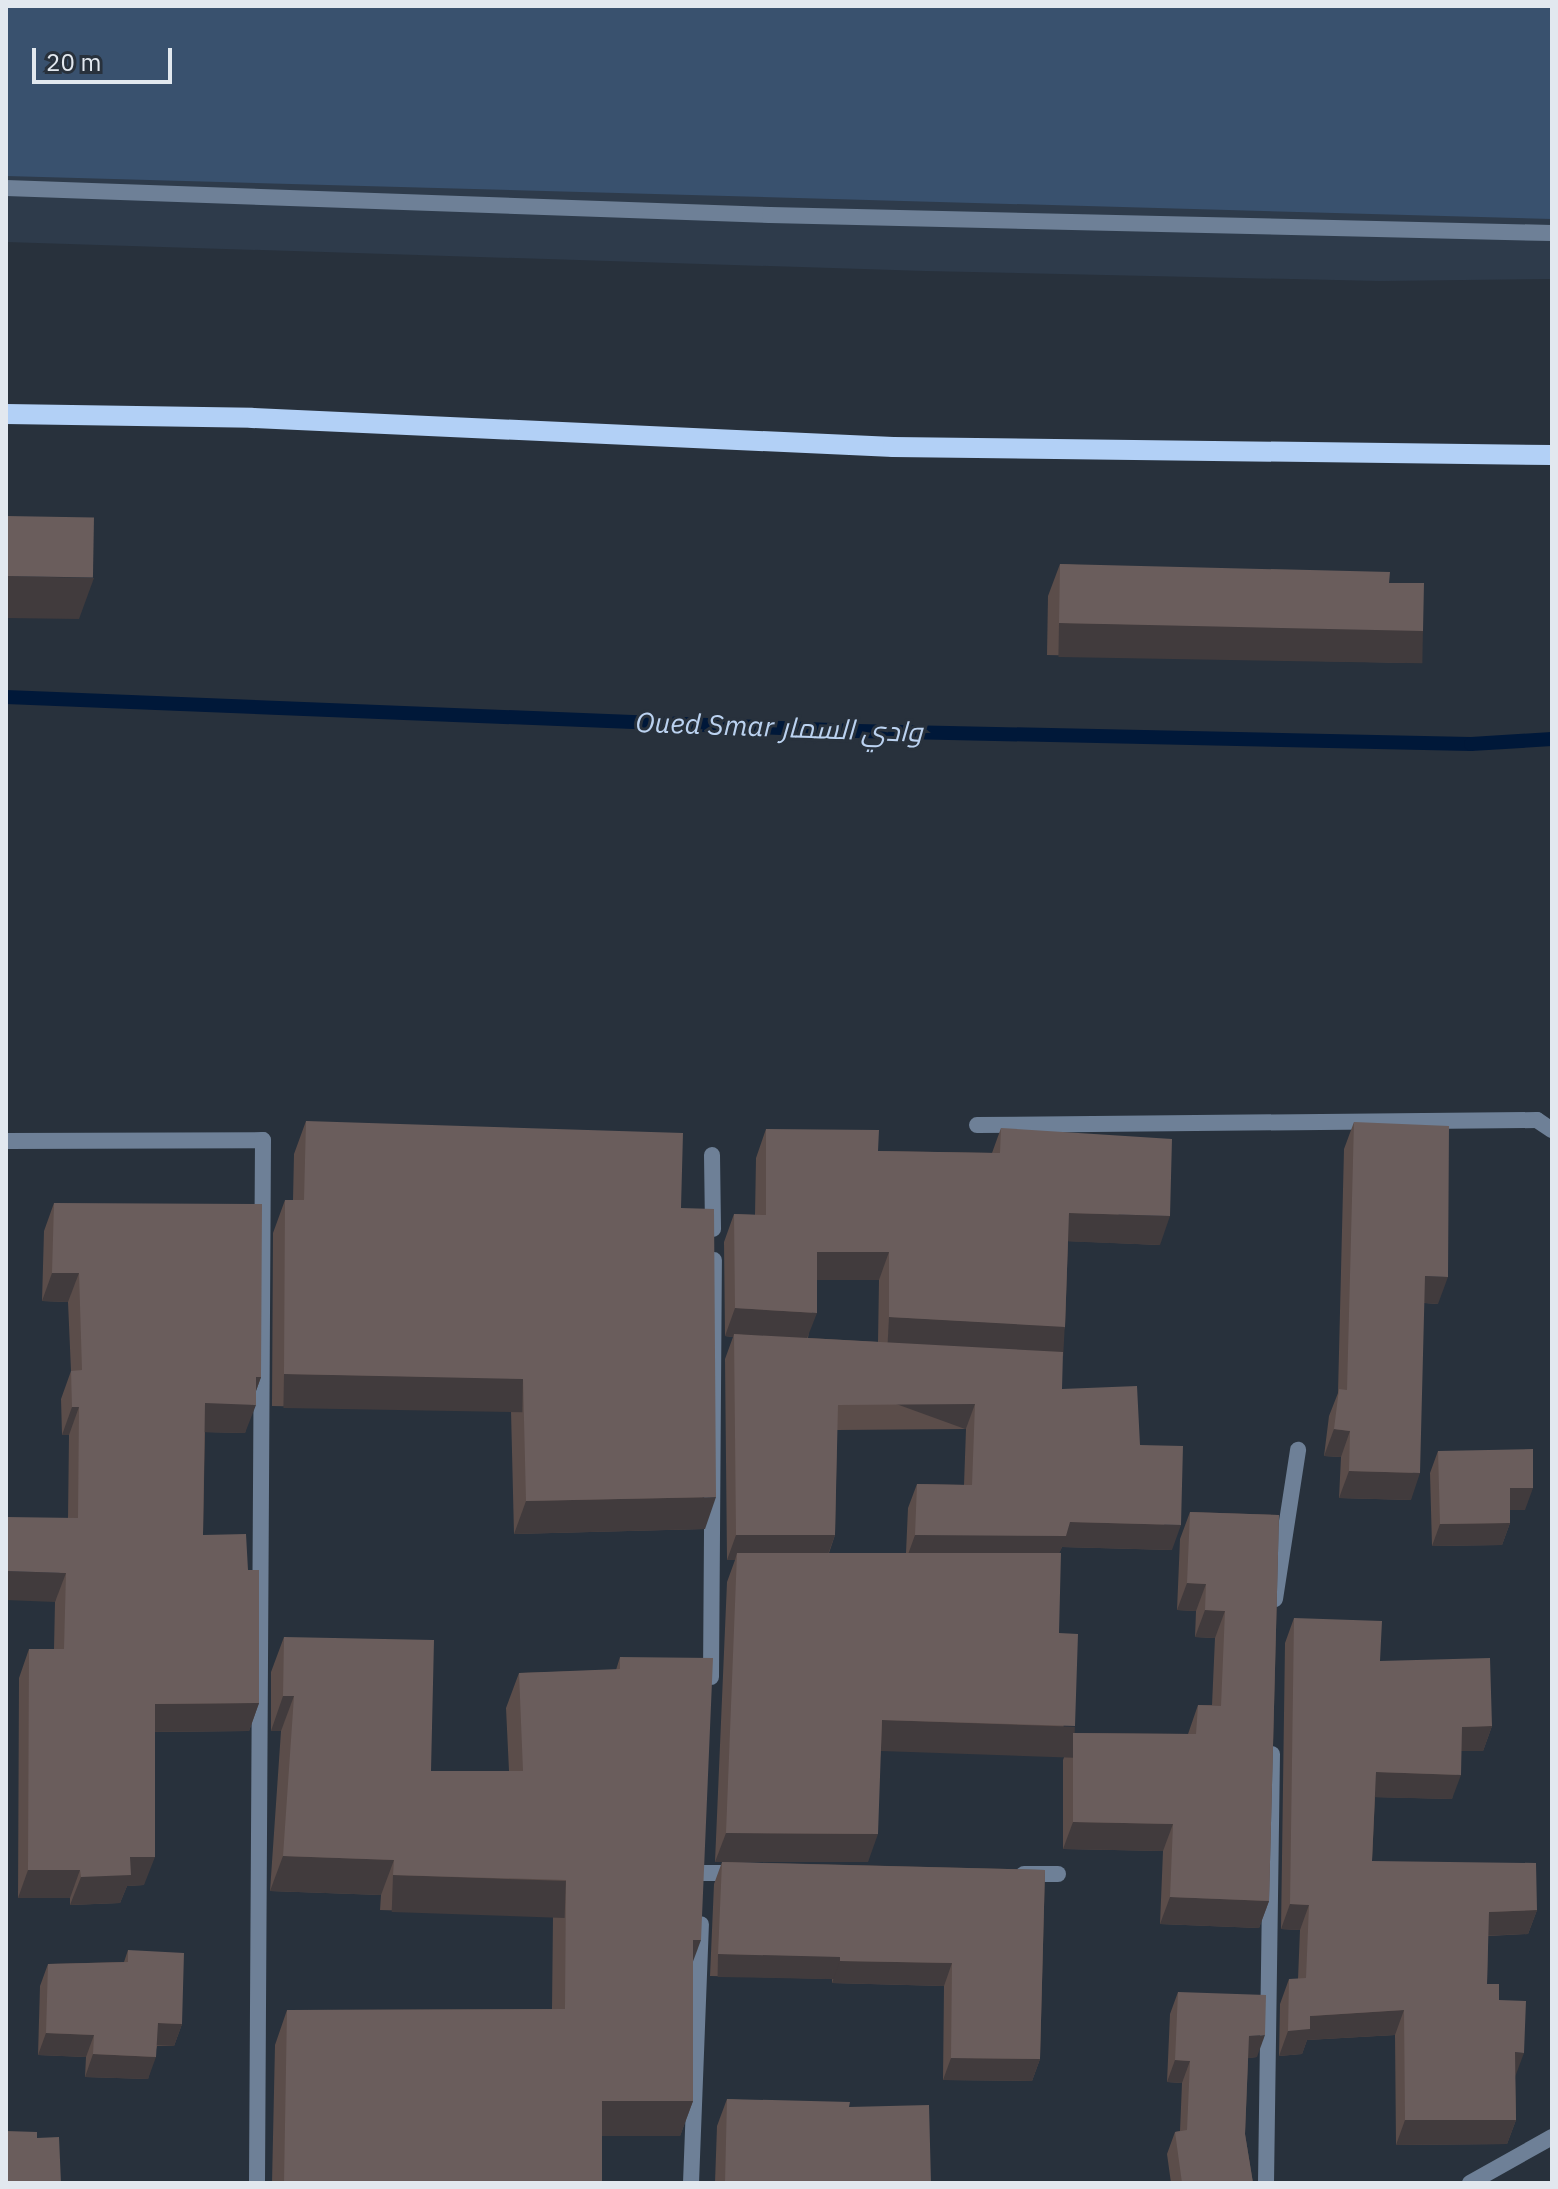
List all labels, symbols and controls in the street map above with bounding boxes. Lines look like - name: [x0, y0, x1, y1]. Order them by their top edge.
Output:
- scale bar: [36, 32, 176, 82]
- text: 20 m: [46, 46, 101, 78]
- water label: Oued Smar وادي السمار: [635, 705, 923, 749]

